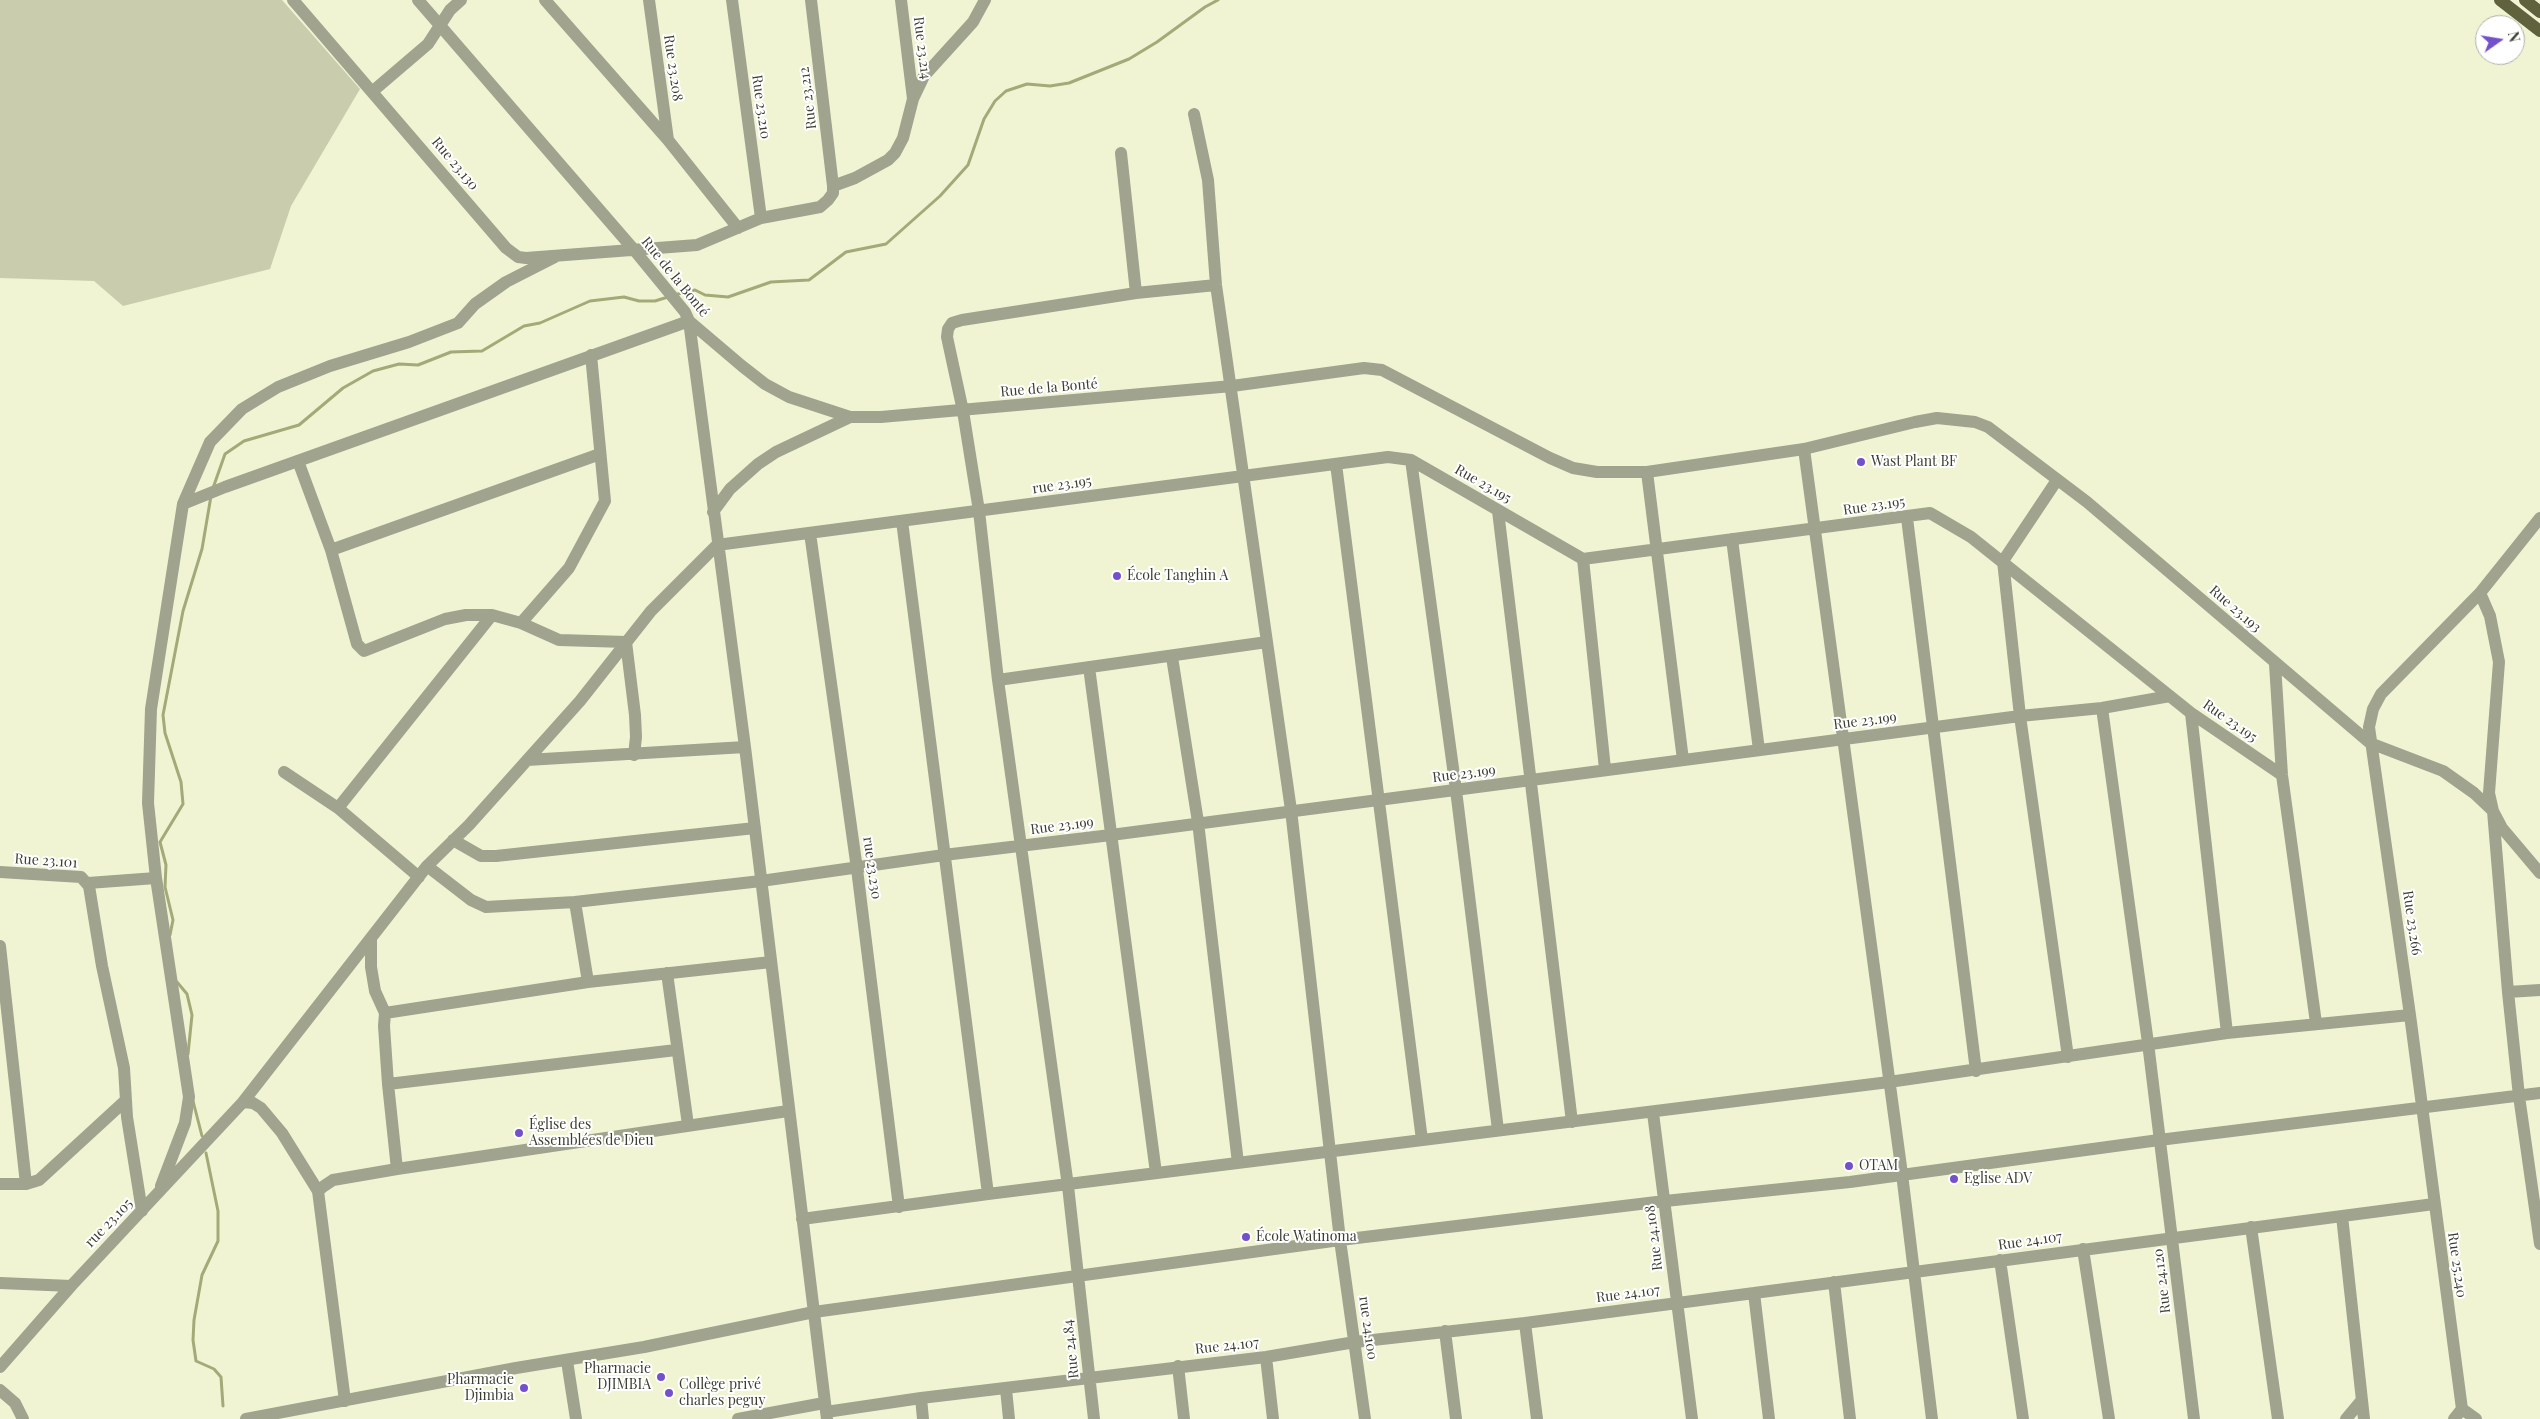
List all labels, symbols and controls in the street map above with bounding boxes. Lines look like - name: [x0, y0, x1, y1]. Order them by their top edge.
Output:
- north arrow: [2475, 15, 2525, 65]
- street label: Rue 23.214: [910, 16, 934, 80]
- text: N: [2504, 30, 2525, 44]
- street label: Rue 23.208: [660, 34, 686, 102]
- street label: Rue 23.212: [796, 66, 820, 130]
- street label: Rue 23.210: [748, 74, 774, 140]
- street label: Rue 23.130: [428, 134, 482, 194]
- street label: Rue de la Bonté: [638, 234, 712, 320]
- street label: Rue de la Bonté: [1000, 375, 1098, 401]
- place label: Wast Plant BF: [1871, 454, 1957, 470]
- marker: Wast Plant BF: [1855, 456, 1867, 468]
- street label: Rue 23.195: [1452, 461, 1514, 507]
- street label: rue 23.195: [1031, 473, 1093, 497]
- street label: Rue 23.195: [1842, 493, 1906, 519]
- place label: École Tanghin A: [1127, 568, 1228, 584]
- marker: École Tanghin A: [1111, 570, 1123, 582]
- street label: Rue 23.193: [2206, 582, 2264, 636]
- street label: Rue 23.195: [2200, 696, 2260, 746]
- street label: Rue 23.199: [1832, 709, 1898, 733]
- street label: Rue 23.199: [1431, 762, 1497, 786]
- street label: Rue 23.199: [1029, 814, 1095, 838]
- street label: rue 23.230: [859, 836, 885, 900]
- street label: Rue 23.101: [14, 850, 78, 872]
- street label: Rue 23.266: [2399, 889, 2425, 957]
- place label: Église des Assemblées de Dieu: [529, 1117, 654, 1150]
- marker: Église des Assemblées de Dieu: [513, 1127, 525, 1139]
- place label: OTAM: [1859, 1158, 1898, 1174]
- marker: OTAM: [1843, 1160, 1855, 1172]
- place label: Eglise ADV: [1964, 1171, 2032, 1187]
- marker: Eglise ADV: [1948, 1173, 1960, 1185]
- street label: rue 23.105: [82, 1195, 136, 1251]
- street label: Rue 24.108: [1642, 1204, 1666, 1272]
- street label: Rue 24.107: [1997, 1228, 2063, 1254]
- place label: École Watinoma: [1256, 1229, 1357, 1245]
- marker: École Watinoma: [1240, 1231, 1252, 1243]
- street label: Rue 25.240: [2444, 1231, 2470, 1299]
- street label: Rue 24.120: [2150, 1248, 2174, 1314]
- street label: Rue 24.107: [1595, 1282, 1661, 1306]
- street label: rue 24.100: [1355, 1295, 1381, 1361]
- street label: Rue 24.84: [1060, 1319, 1082, 1379]
- street label: Rue 24.107: [1194, 1334, 1260, 1358]
- place label: Pharmacie DJIMBIA: [584, 1361, 651, 1394]
- marker: Pharmacie DJIMBIA: [655, 1371, 667, 1383]
- place label: Pharmacie Djimbia: [447, 1372, 514, 1404]
- place label: Collège privé charles peguy: [679, 1377, 765, 1410]
- marker: Pharmacie Djimbia: [518, 1382, 530, 1394]
- marker: Collège privé charles peguy: [663, 1387, 675, 1399]

